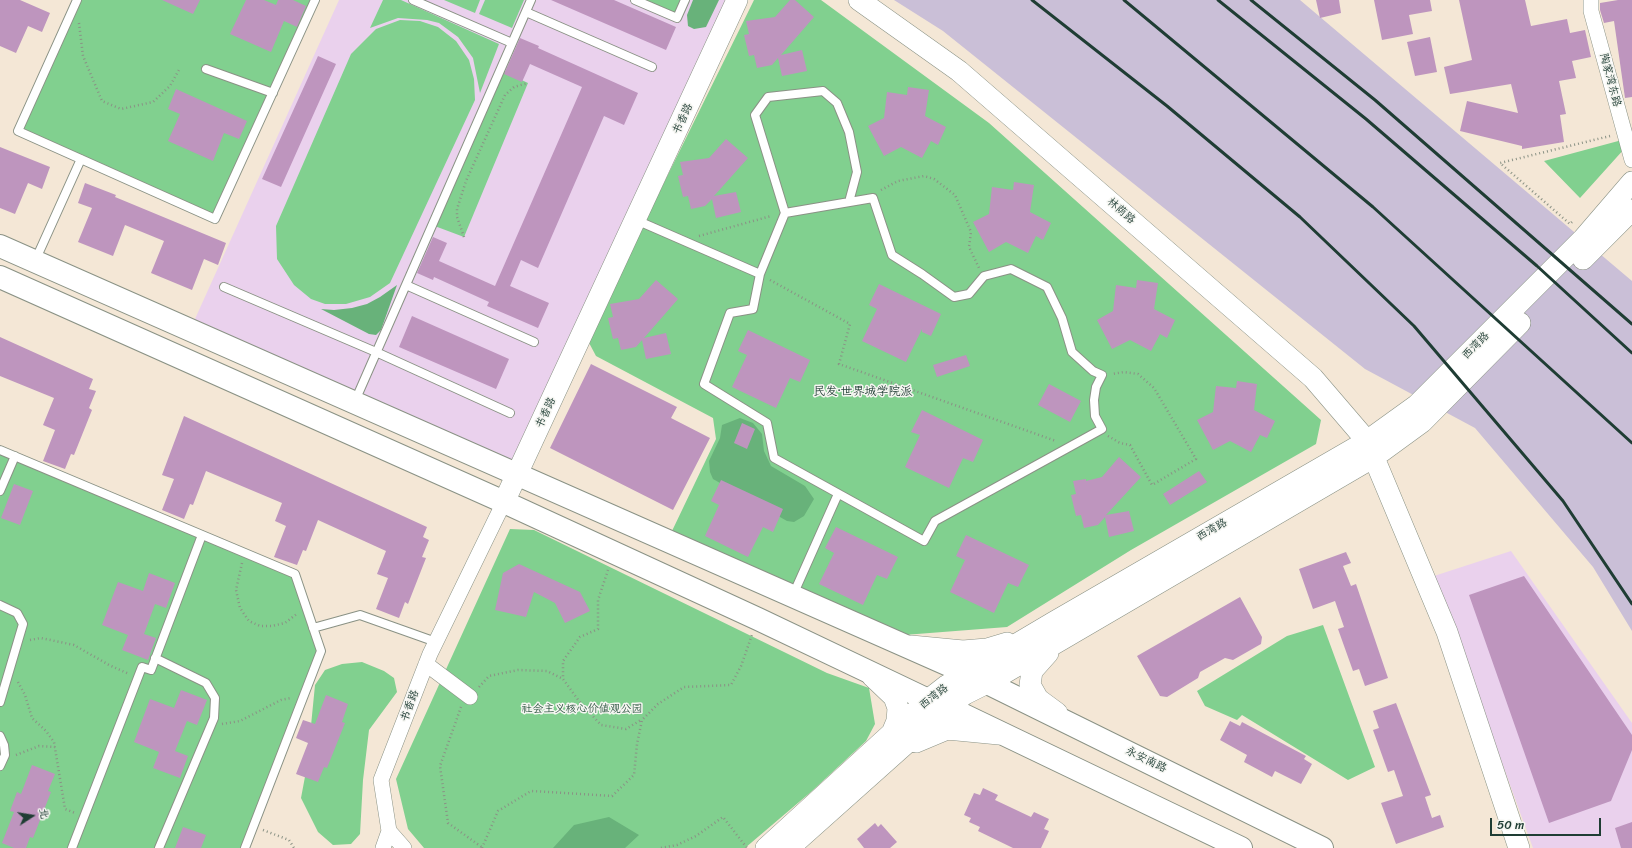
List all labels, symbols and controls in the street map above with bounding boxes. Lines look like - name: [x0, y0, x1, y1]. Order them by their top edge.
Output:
- street label: 陶家湾东路: [1597, 52, 1623, 108]
- street label: 书香路: [670, 101, 696, 137]
- street label: 林荫路: [1104, 195, 1138, 227]
- street label: 西湾路: [1460, 330, 1492, 362]
- district label: 民发·世界城学院派: [813, 385, 913, 399]
- street label: 书香路: [533, 395, 559, 431]
- street label: 西湾路: [1194, 516, 1230, 544]
- street label: 西湾路: [917, 682, 951, 712]
- street label: 书香路: [398, 688, 422, 724]
- park label: 社会主义核心价值观公园: [522, 702, 642, 716]
- street label: 永安南路: [1123, 744, 1169, 776]
- north arrow: [12, 796, 52, 836]
- text: 北: [34, 806, 55, 821]
- scale bar: [1492, 810, 1603, 836]
- text: 50 m: [1497, 814, 1524, 836]

